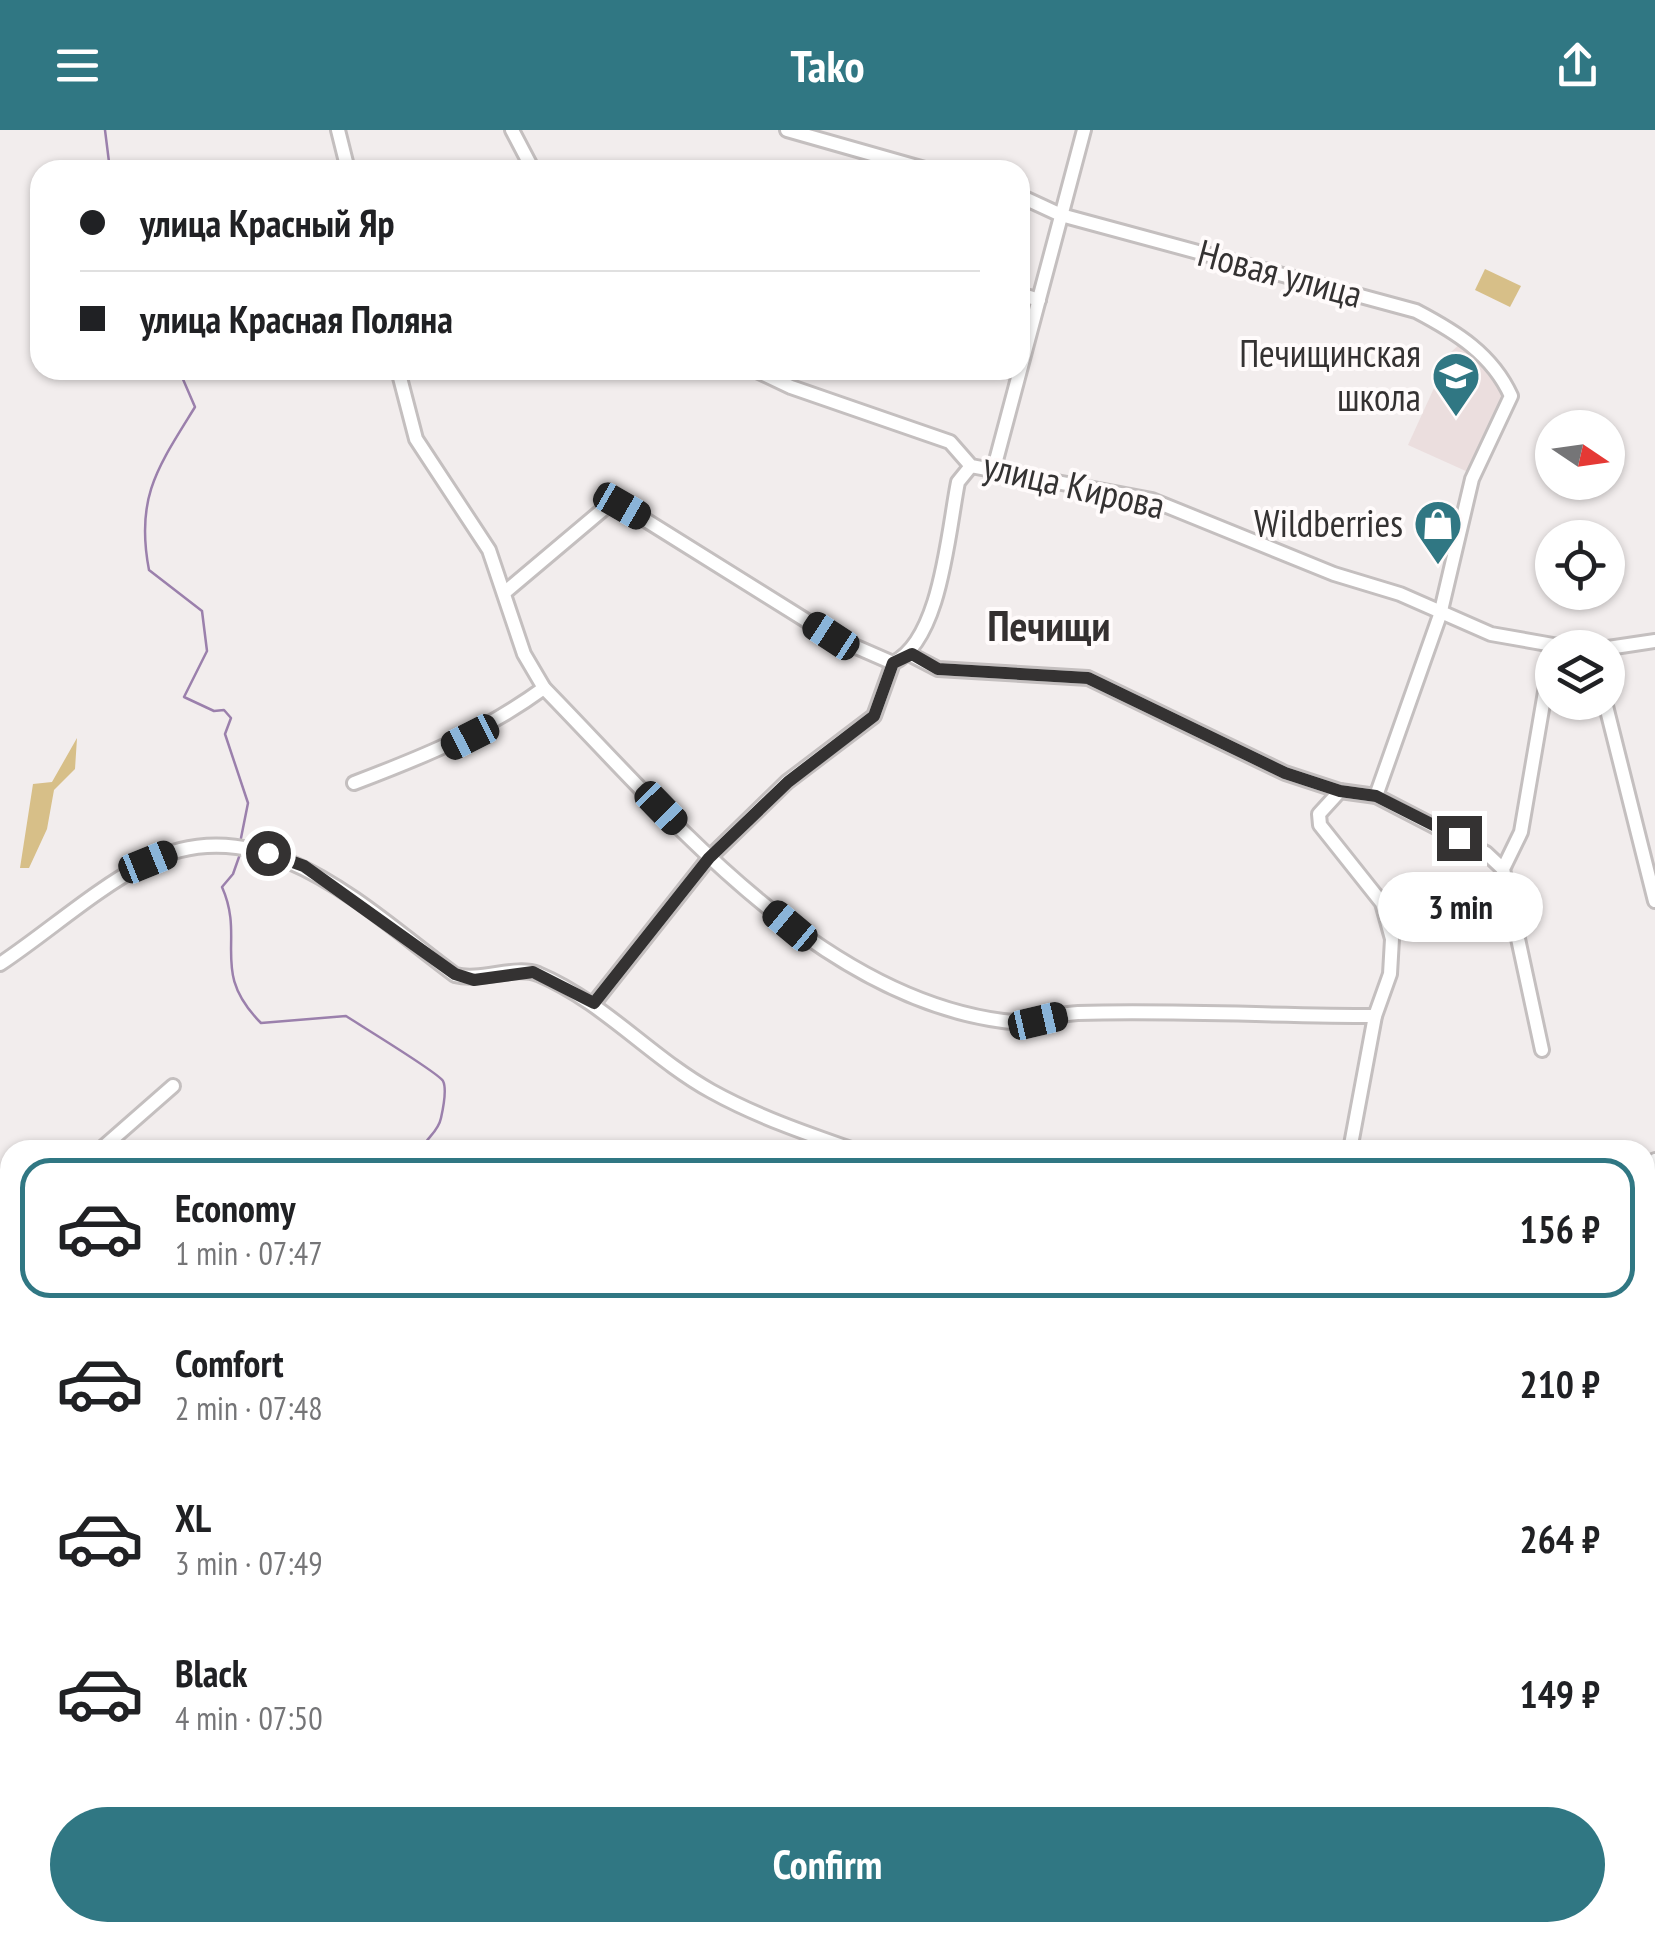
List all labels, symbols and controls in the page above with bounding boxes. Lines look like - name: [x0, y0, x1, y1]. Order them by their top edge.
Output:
- text: Tako: [790, 36, 865, 94]
- icon: menu: [50, 38, 105, 93]
- icon: share: [1550, 38, 1605, 93]
- text: улица Красный Яр: [140, 198, 394, 247]
- street label: Новая улица: [1193, 227, 1368, 318]
- text: улица Красная Поляна: [140, 294, 453, 343]
- place label: Печищинская школа: [1239, 328, 1421, 421]
- school or university icon: Печищинская школа: [1430, 350, 1482, 418]
- north arrow: [1535, 410, 1625, 500]
- map controls: [1535, 410, 1625, 720]
- street label: улица Кирова: [979, 440, 1170, 529]
- car: [589, 478, 655, 534]
- place label: Wildberries: [1254, 498, 1403, 547]
- shop icon: Wildberries: [1412, 498, 1464, 566]
- button: locate: [1535, 520, 1625, 610]
- district label: Печищи: [988, 598, 1110, 653]
- car: [798, 607, 864, 665]
- button: layers: [1535, 630, 1625, 720]
- car: [436, 710, 504, 764]
- car: [629, 776, 693, 840]
- route end: [1437, 816, 1482, 861]
- route start: [246, 831, 291, 876]
- car: [115, 837, 181, 887]
- callout: 3 min: [1376, 873, 1542, 943]
- text: 3 min: [1428, 886, 1493, 928]
- car: [757, 895, 823, 957]
- car: [1005, 1000, 1071, 1042]
- icon: car: [55, 1183, 145, 1273]
- text: Economy: [175, 1183, 295, 1232]
- text: 156 ₽: [1520, 1204, 1600, 1253]
- text: 1 min · 07:47: [175, 1232, 323, 1274]
- icon: car: [55, 1338, 145, 1428]
- text: Comfort: [175, 1338, 284, 1387]
- text: 210 ₽: [1520, 1359, 1600, 1408]
- text: 2 min · 07:48: [175, 1387, 323, 1429]
- icon: car: [55, 1493, 145, 1583]
- text: XL: [175, 1493, 211, 1542]
- text: 264 ₽: [1520, 1514, 1600, 1563]
- text: 3 min · 07:49: [175, 1542, 323, 1584]
- icon: car: [55, 1648, 145, 1738]
- text: Black: [175, 1648, 248, 1697]
- text: 149 ₽: [1520, 1669, 1600, 1718]
- text: 4 min · 07:50: [175, 1697, 323, 1739]
- button: Confirm: [50, 1807, 1605, 1922]

